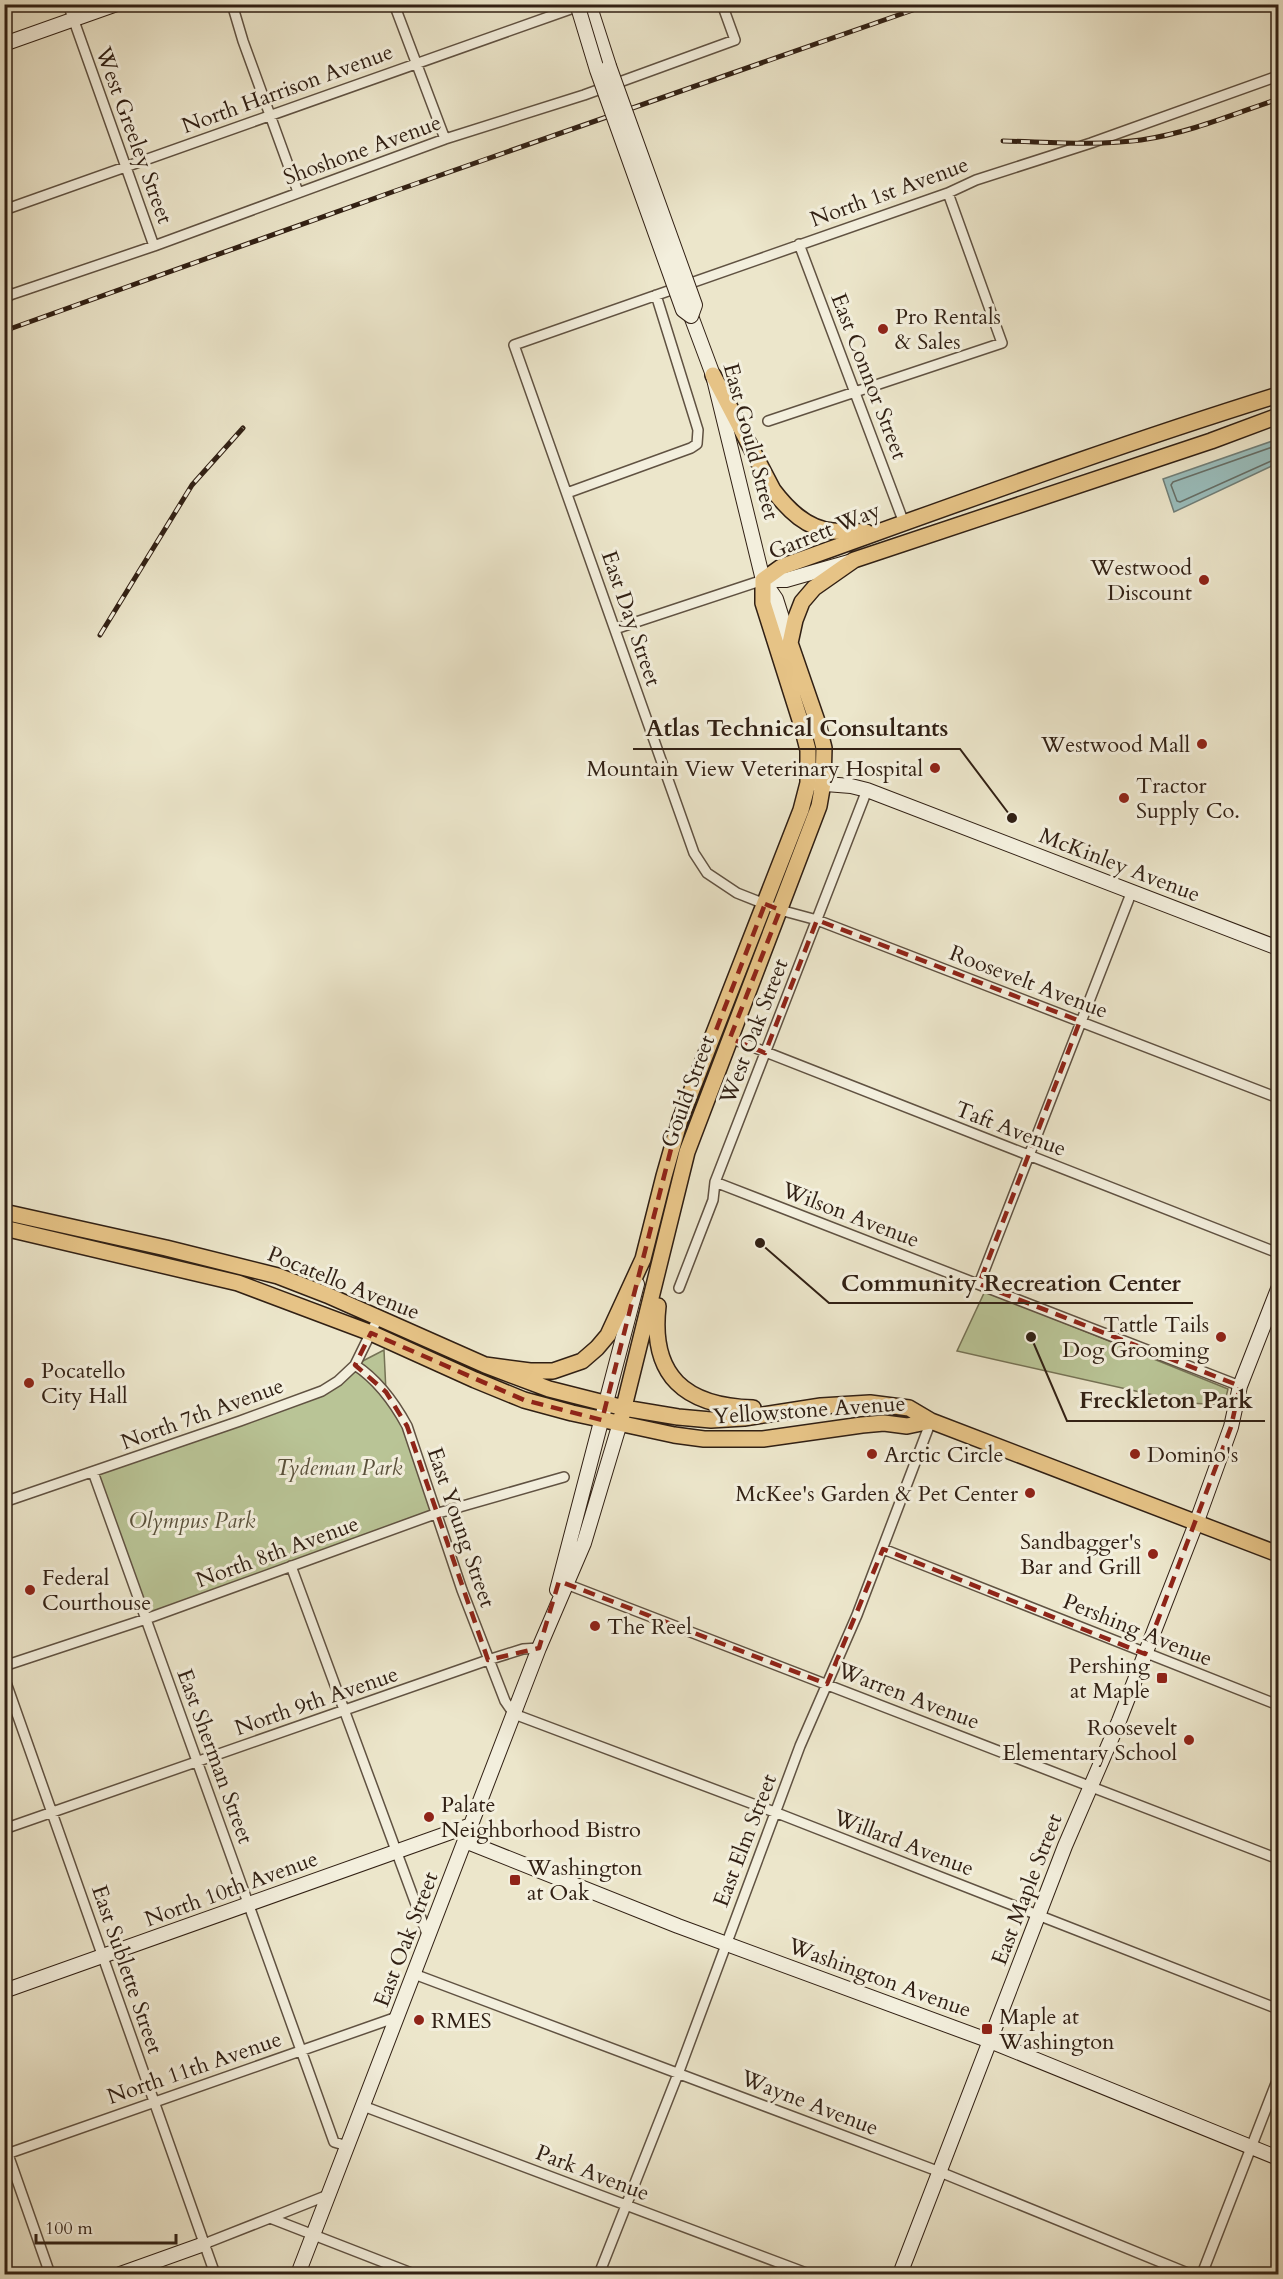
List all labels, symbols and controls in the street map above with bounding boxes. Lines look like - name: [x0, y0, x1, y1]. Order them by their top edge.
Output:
- street label: North Harrison Avenue: [178, 37, 397, 141]
- street label: West Greeley Street: [88, 42, 180, 228]
- street label: Shoshone Avenue: [279, 107, 445, 192]
- street label: North 1st Avenue: [806, 149, 973, 235]
- street label: East Connor Street: [824, 289, 915, 464]
- place label: Pro Rentals & Sales: [895, 302, 1001, 357]
- marker: Pro Rentals & Sales: [876, 322, 890, 336]
- street label: East Gould Street: [716, 360, 786, 523]
- street label: Garrett Way: [764, 495, 885, 567]
- street label: East Day Street: [594, 547, 668, 690]
- place label: Westwood Discount: [1089, 553, 1192, 608]
- marker: Westwood Discount: [1197, 573, 1211, 587]
- callout: Atlas Technical Consultants: [633, 707, 960, 749]
- text: Atlas Technical Consultants: [646, 712, 948, 745]
- place label: Westwood Mall: [1040, 730, 1190, 760]
- marker: Westwood Mall: [1195, 737, 1209, 751]
- place label: Mountain View Veterinary Hospital: [586, 754, 923, 784]
- marker: Mountain View Veterinary Hospital: [928, 761, 942, 775]
- place label: Tractor Supply Co.: [1136, 771, 1240, 826]
- marker: Tractor Supply Co.: [1117, 791, 1131, 805]
- street label: McKinley Avenue: [1035, 820, 1205, 909]
- street label: Roosevelt Avenue: [945, 938, 1112, 1026]
- street label: West Oak Street: [712, 954, 795, 1109]
- street label: Gould Street: [654, 1031, 722, 1152]
- street label: Taft Avenue: [951, 1094, 1070, 1164]
- street label: Wilson Avenue: [777, 1175, 924, 1255]
- street label: Pocatello Avenue: [263, 1239, 424, 1327]
- callout: Community Recreation Center: [829, 1261, 1193, 1303]
- text: Community Recreation Center: [841, 1267, 1181, 1300]
- place label: Tattle Tails Dog Grooming: [1062, 1310, 1210, 1365]
- marker: Tattle Tails Dog Grooming: [1214, 1330, 1228, 1344]
- place label: Pocatello City Hall: [41, 1356, 128, 1411]
- street label: North 7th Avenue: [117, 1371, 288, 1457]
- marker: Pocatello City Hall: [22, 1376, 36, 1390]
- callout: Freckleton Park: [1067, 1379, 1265, 1421]
- text: Freckleton Park: [1079, 1384, 1253, 1417]
- street label: Yellowstone Avenue: [712, 1388, 906, 1432]
- place label: Arctic Circle: [884, 1440, 1003, 1470]
- place label: Domino's: [1147, 1440, 1238, 1470]
- street label: East Young Street: [420, 1443, 502, 1611]
- marker: Arctic Circle: [865, 1447, 879, 1461]
- marker: Domino's: [1128, 1447, 1142, 1461]
- park label: Tydeman Park: [276, 1453, 402, 1483]
- place label: McKee's Garden & Pet Center: [735, 1479, 1019, 1509]
- marker: McKee's Garden & Pet Center: [1023, 1486, 1037, 1500]
- park label: Olympus Park: [129, 1506, 255, 1536]
- street label: North 8th Avenue: [192, 1509, 363, 1595]
- place label: Sandbagger's Bar and Grill: [1020, 1527, 1141, 1582]
- marker: Sandbagger's Bar and Grill: [1146, 1547, 1160, 1561]
- place label: Federal Courthouse: [42, 1563, 151, 1618]
- marker: Federal Courthouse: [23, 1583, 37, 1597]
- street label: Pershing Avenue: [1058, 1586, 1217, 1674]
- place label: The Reel: [607, 1612, 692, 1642]
- marker: The Reel: [588, 1619, 602, 1633]
- place label: Pershing at Maple: [1069, 1651, 1151, 1706]
- street label: Warren Avenue: [832, 1655, 984, 1737]
- street label: North 9th Avenue: [231, 1659, 402, 1743]
- street label: East Sherman Street: [170, 1665, 261, 1848]
- marker: Pershing at Maple: [1155, 1671, 1169, 1685]
- place label: Roosevelt Elementary School: [1002, 1713, 1177, 1768]
- marker: Roosevelt Elementary School: [1182, 1733, 1196, 1747]
- street label: East Elm Street: [706, 1770, 784, 1911]
- place label: Palate Neighborhood Bistro: [441, 1790, 641, 1845]
- street label: Willard Avenue: [828, 1802, 978, 1883]
- street label: East Maple Street: [984, 1809, 1070, 1969]
- marker: Palate Neighborhood Bistro: [422, 1810, 436, 1824]
- street label: North 10th Avenue: [140, 1844, 322, 1934]
- place label: Washington at Oak: [526, 1853, 643, 1908]
- street label: East Oak Street: [366, 1867, 445, 2011]
- marker: Washington at Oak: [508, 1873, 522, 1887]
- street label: East Sublette Street: [84, 1881, 170, 2058]
- street label: Washington Avenue: [783, 1931, 975, 2025]
- place label: Maple at Washington: [998, 2002, 1115, 2057]
- place label: RMES: [431, 2006, 492, 2036]
- marker: RMES: [412, 2013, 426, 2027]
- marker: Maple at Washington: [980, 2022, 994, 2036]
- street label: North 11th Avenue: [103, 2024, 285, 2112]
- street label: Wayne Avenue: [736, 2063, 883, 2143]
- street label: Park Avenue: [531, 2138, 654, 2208]
- scale bar: [36, 2207, 176, 2245]
- text: 100 m: [45, 2216, 93, 2241]

